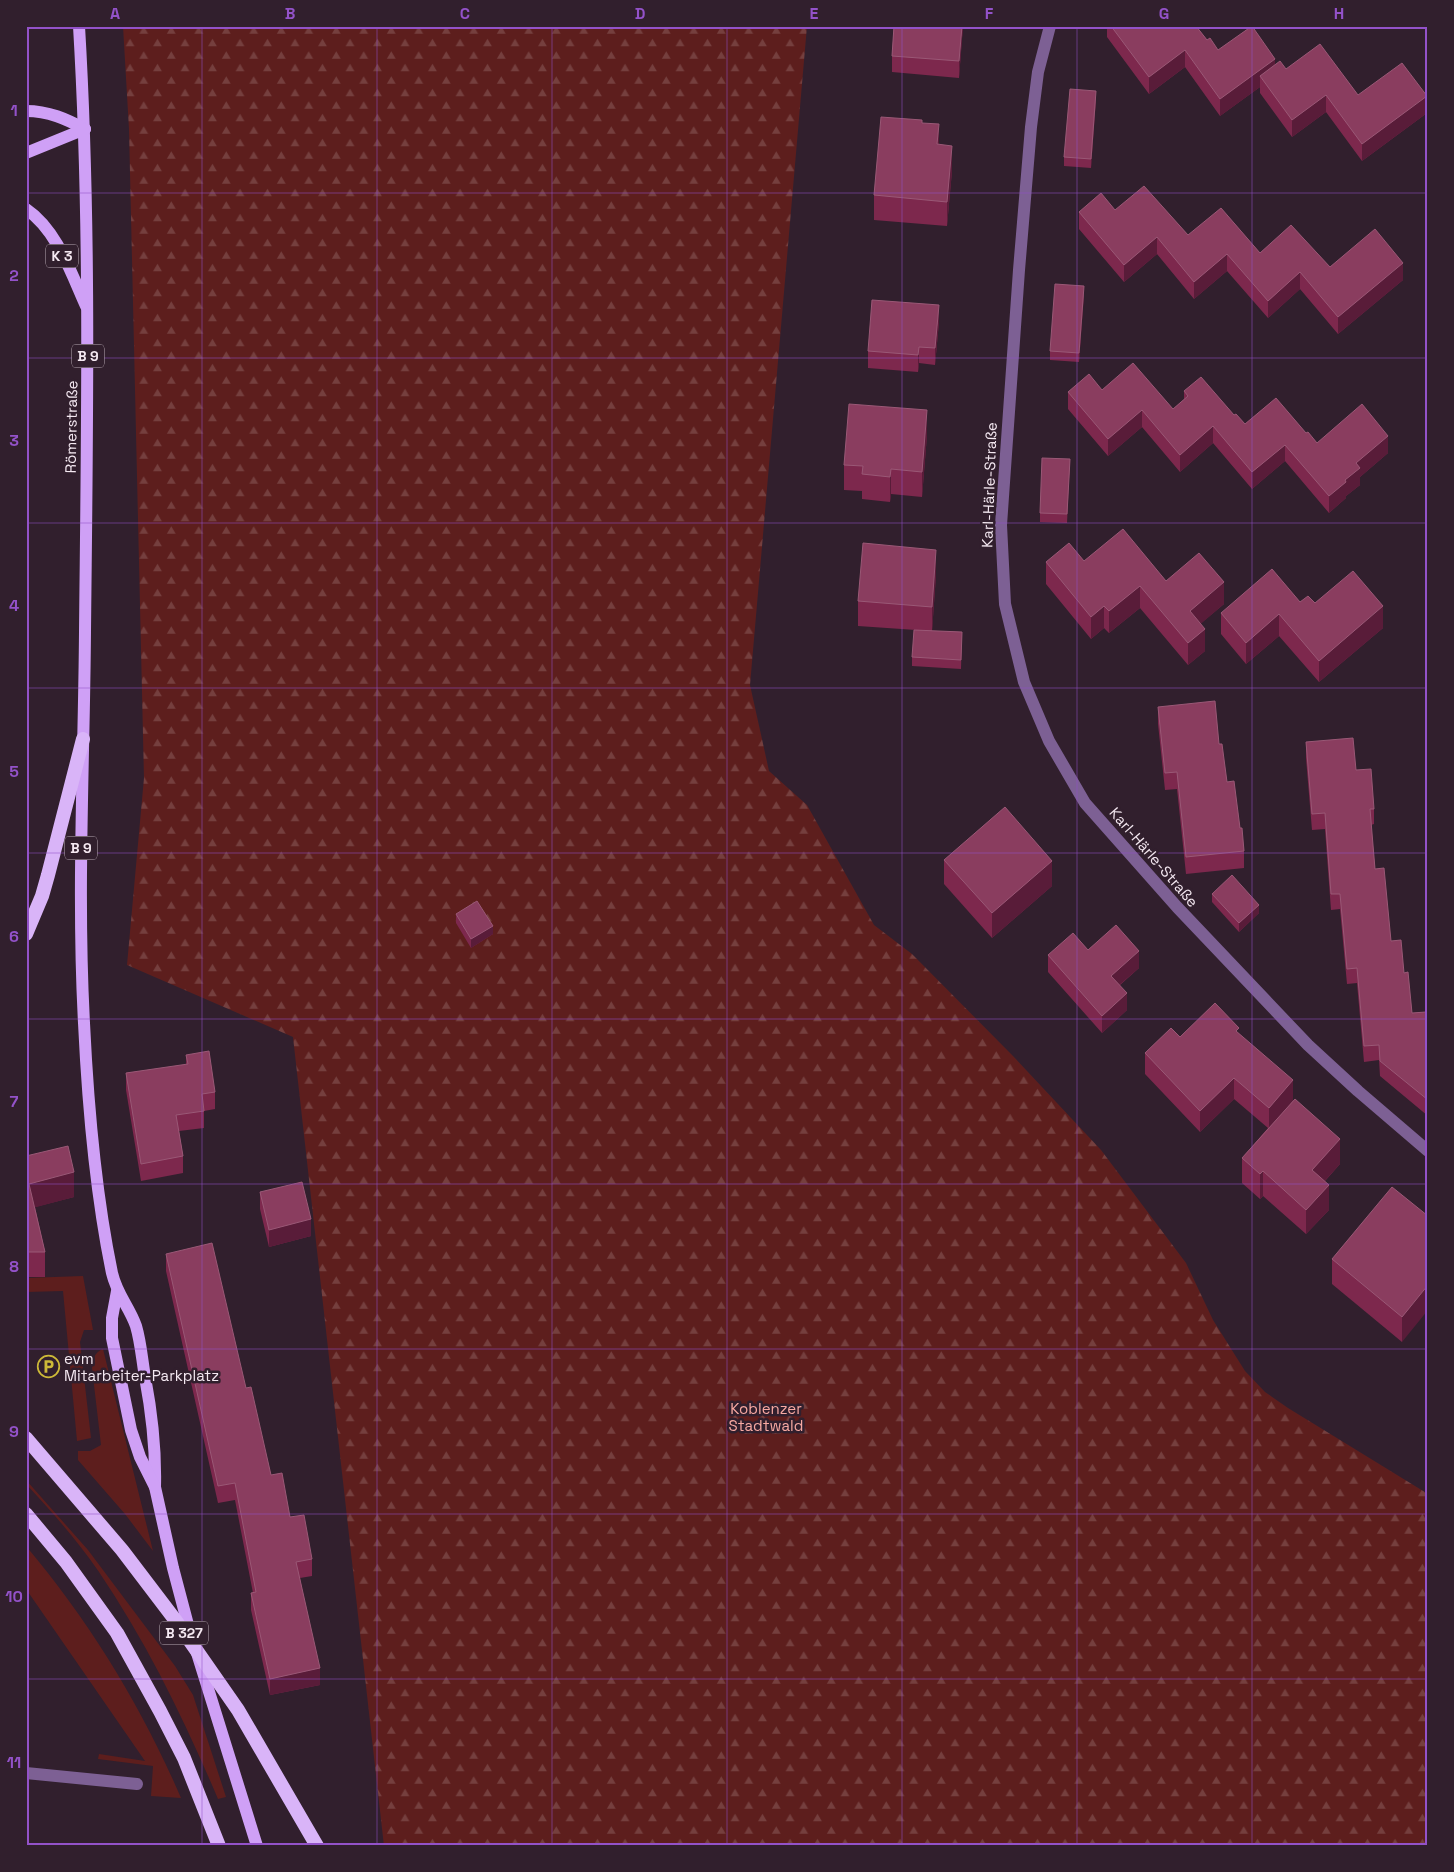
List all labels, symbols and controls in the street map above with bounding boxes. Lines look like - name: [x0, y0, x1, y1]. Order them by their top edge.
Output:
- text: A: [110, 3, 120, 24]
- text: B: [285, 3, 295, 24]
- text: C: [460, 3, 470, 24]
- text: D: [635, 3, 645, 24]
- text: E: [810, 3, 819, 24]
- text: F: [985, 3, 994, 24]
- text: G: [1159, 3, 1169, 24]
- text: H: [1334, 3, 1344, 24]
- text: 1: [10, 100, 18, 121]
- road number: K 3: [46, 245, 78, 268]
- text: 2: [9, 265, 19, 286]
- road number: B 9: [72, 344, 104, 368]
- street label: Römerstraße: [61, 380, 81, 474]
- street label: Karl-Härle-Straße: [977, 422, 1001, 548]
- text: 3: [9, 430, 19, 451]
- text: 4: [9, 595, 19, 616]
- text: 5: [9, 761, 19, 782]
- street label: Karl-Härle-Straße: [1106, 803, 1203, 911]
- road number: B 9: [65, 836, 97, 860]
- text: 6: [9, 926, 19, 947]
- text: 7: [10, 1091, 19, 1112]
- text: 8: [9, 1256, 19, 1277]
- place label: evm Mitarbeiter-Parkplatz: [64, 1349, 219, 1385]
- parking icon: evm Mitarbeiter-Parkplatz: [36, 1355, 60, 1379]
- park label: Koblenzer Stadtwald: [729, 1399, 803, 1435]
- text: 9: [9, 1421, 19, 1442]
- text: 10: [5, 1586, 23, 1607]
- road number: B 327: [160, 1622, 208, 1645]
- text: 11: [7, 1752, 21, 1773]

